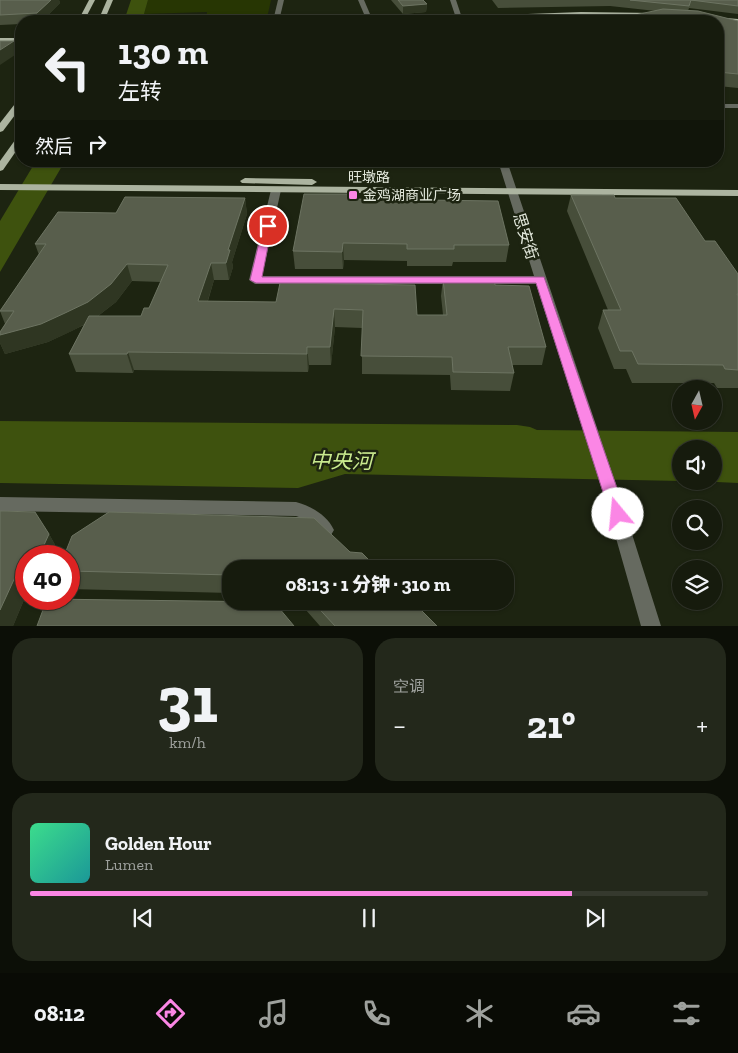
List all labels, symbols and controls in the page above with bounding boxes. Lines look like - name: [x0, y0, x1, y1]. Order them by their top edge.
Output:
- text: 130 m: [118, 31, 208, 73]
- icon: left: [35, 35, 100, 100]
- text: 左转: [118, 78, 162, 105]
- icon: right: [83, 130, 111, 158]
- text: 然后: [35, 135, 73, 158]
- street label: 旺墩路: [348, 169, 390, 186]
- place label: 金鸡湖商业广场: [363, 187, 461, 204]
- marker: 金鸡湖商业广场: [347, 189, 359, 201]
- pin: [247, 205, 289, 247]
- street label: 思安街: [509, 210, 542, 262]
- icon: arrive: [254, 212, 282, 240]
- north arrow: [672, 380, 722, 430]
- map controls: [672, 380, 722, 610]
- button: sound: [672, 440, 722, 490]
- water label: 中央河: [309, 447, 377, 474]
- position arrow: [591, 487, 643, 539]
- button: search: [672, 500, 722, 550]
- speed limit sign: 40: [15, 545, 80, 610]
- button: layers: [672, 560, 722, 610]
- text: 08:13 · 1 分钟 · 310 m: [286, 573, 450, 596]
- text: 31: [157, 661, 218, 739]
- text: 空调: [393, 677, 425, 696]
- text: 21°: [527, 702, 576, 748]
- text: −: [393, 709, 406, 742]
- text: +: [696, 709, 708, 742]
- text: km/h: [169, 733, 206, 752]
- text: Golden Hour: [105, 832, 212, 855]
- text: Lumen: [105, 855, 153, 874]
- icon: previous: [129, 904, 157, 932]
- icon: pause: [355, 904, 383, 932]
- icon: next: [581, 904, 609, 932]
- icon: directions: [153, 996, 188, 1031]
- icon: music: [256, 996, 291, 1031]
- icon: phone: [359, 996, 394, 1031]
- icon: climate: [462, 996, 497, 1031]
- icon: car: [566, 996, 601, 1031]
- icon: filters: [669, 996, 704, 1031]
- text: 08:12: [34, 1000, 85, 1027]

